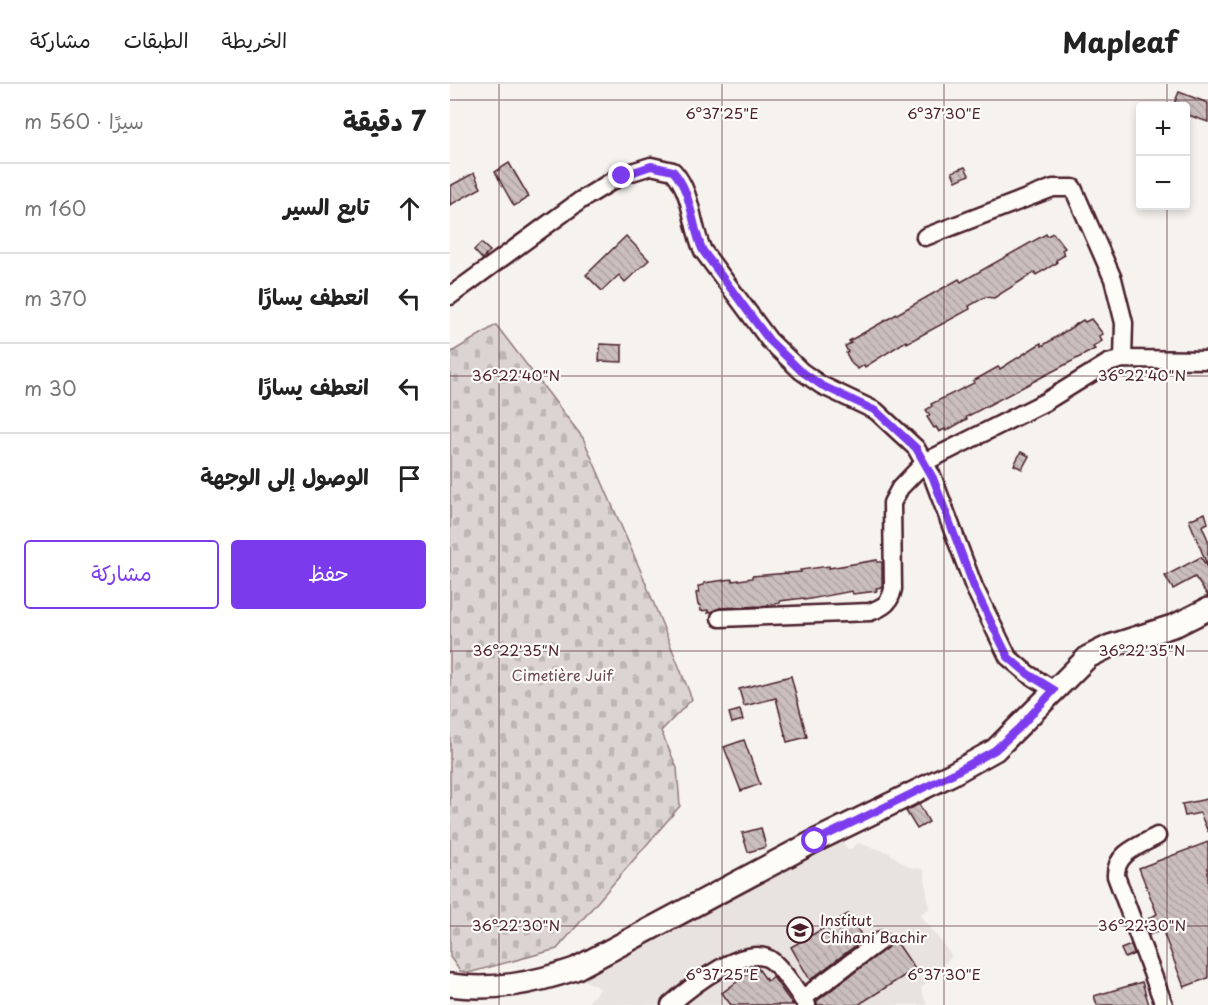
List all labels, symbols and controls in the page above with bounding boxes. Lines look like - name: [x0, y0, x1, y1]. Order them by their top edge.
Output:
- text: Mapleaf: [1062, 20, 1178, 63]
- text: مشاركة: [30, 23, 91, 55]
- text: الطبقات: [124, 23, 189, 55]
- text: الخريطة: [222, 23, 287, 55]
- text: 7 دقيقة: [343, 101, 426, 140]
- text: 6°37'25"E: [685, 101, 759, 124]
- text: 6°37'30"E: [907, 101, 981, 124]
- map controls: [1136, 102, 1190, 210]
- button: +: [1136, 102, 1190, 156]
- text: سيرًا · 560 m: [24, 106, 144, 136]
- button: −: [1136, 156, 1190, 210]
- route end: [608, 162, 634, 188]
- text: تابع السير: [284, 189, 369, 222]
- icon: ahead: [393, 192, 426, 225]
- text: 160 m: [24, 193, 86, 223]
- text: انعطف يسارًا: [258, 279, 369, 312]
- icon: left: [393, 282, 426, 315]
- text: 370 m: [24, 283, 87, 313]
- text: 36°22'40"N: [472, 363, 560, 386]
- text: 36°22'40"N: [1098, 363, 1186, 386]
- text: انعطف يسارًا: [258, 369, 369, 402]
- icon: left: [393, 372, 426, 405]
- text: 30 m: [24, 373, 77, 403]
- text: الوصول إلى الوجهة: [200, 459, 369, 492]
- icon: arrive: [393, 462, 426, 495]
- button: مشاركة: [24, 540, 219, 609]
- button: حفظ: [231, 540, 426, 609]
- text: 36°22'35"N: [472, 638, 560, 661]
- text: 36°22'35"N: [1098, 638, 1186, 661]
- park label: Cimetière Juif: [511, 663, 613, 686]
- route start: [801, 827, 827, 853]
- place label: Institut Chihani Bachir: [820, 908, 927, 948]
- text: 36°22'30"N: [472, 913, 560, 936]
- text: 36°22'30"N: [1098, 913, 1186, 936]
- school or university icon: Institut Chihani Bachir: [785, 915, 815, 945]
- text: 6°37'25"E: [685, 962, 759, 985]
- text: 6°37'30"E: [907, 962, 981, 985]

